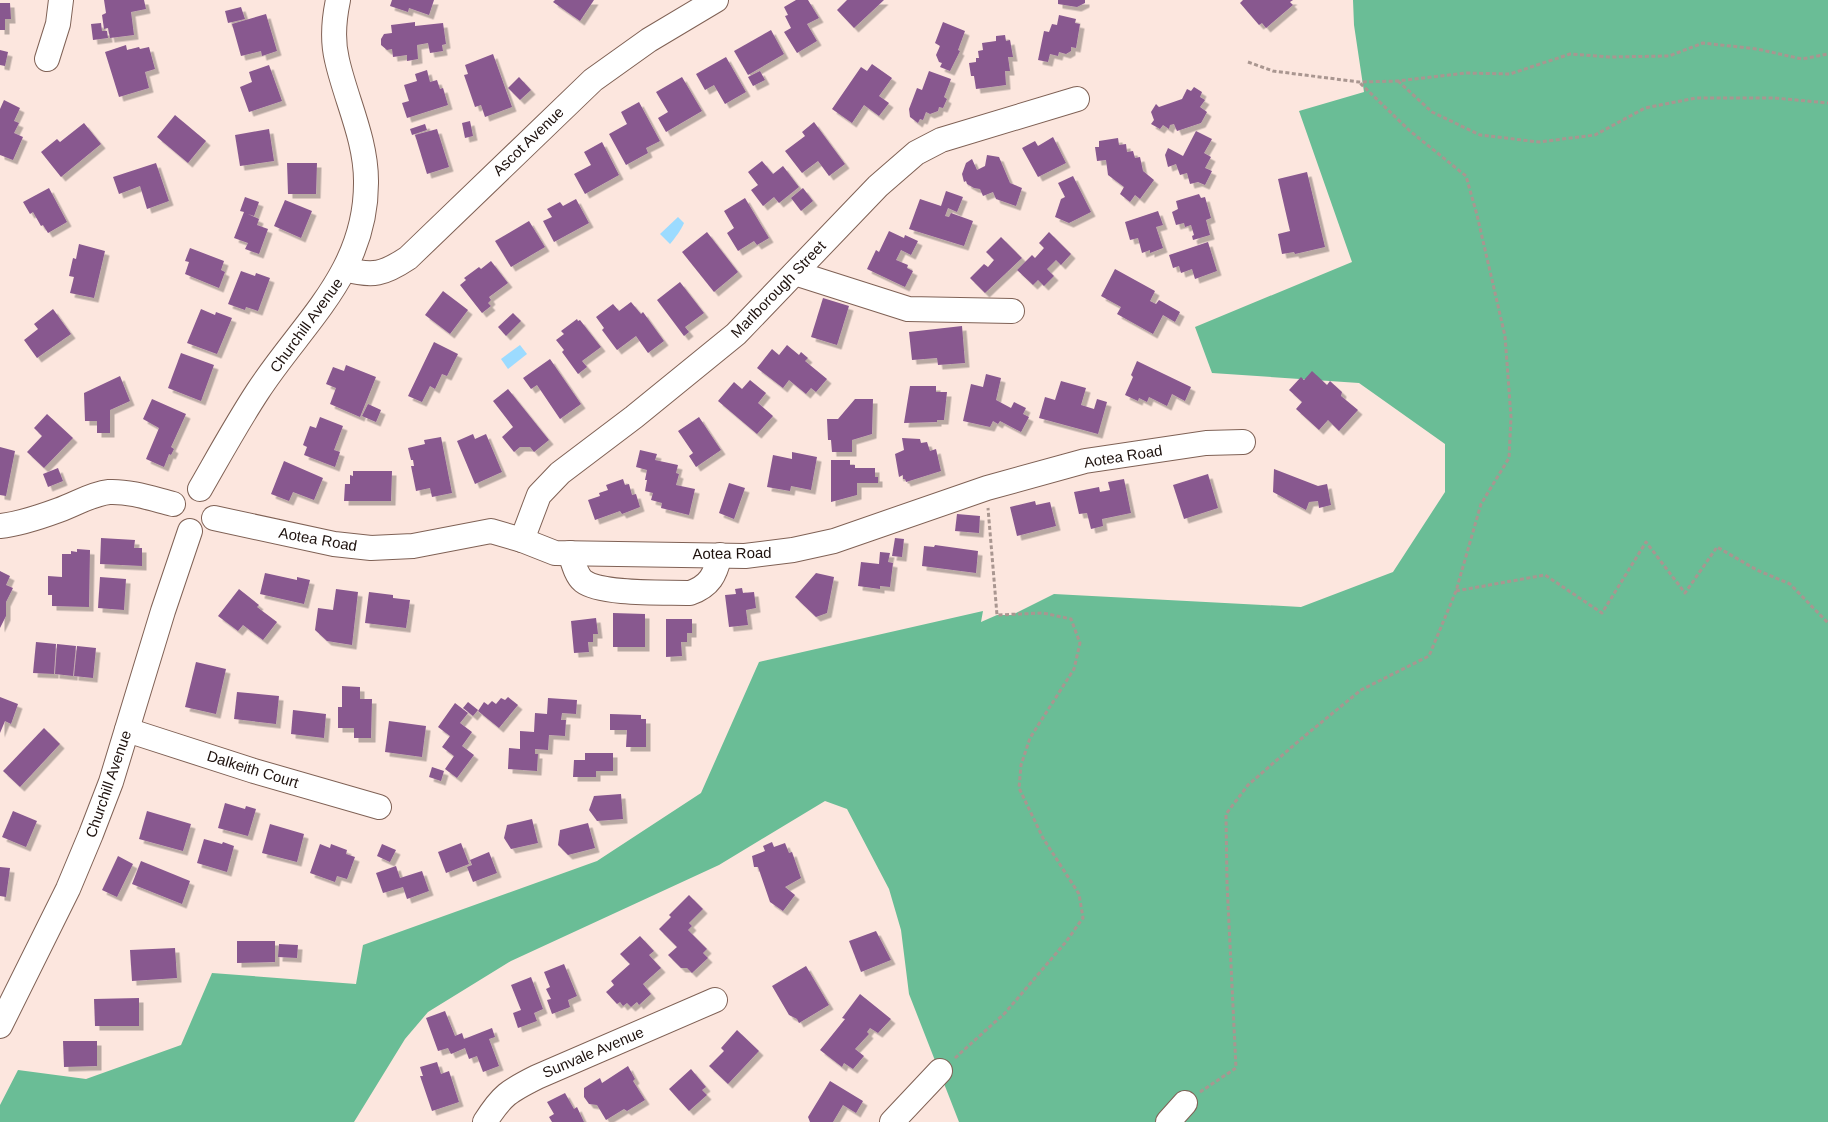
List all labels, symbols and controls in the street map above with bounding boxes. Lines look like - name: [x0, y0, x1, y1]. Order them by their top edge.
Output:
- street label: Ascot Avenue: [489, 103, 567, 179]
- street label: Marlborough Street: [727, 236, 829, 341]
- street label: Churchill Avenue: [266, 275, 346, 375]
- street label: Aotea Road: [1083, 441, 1163, 471]
- street label: Aotea Road: [278, 524, 358, 554]
- street label: Aotea Road: [692, 544, 772, 562]
- street label: Churchill Avenue: [82, 728, 134, 840]
- street label: Dalkeith Court: [205, 747, 302, 791]
- street label: Sunvale Avenue: [540, 1023, 646, 1081]

